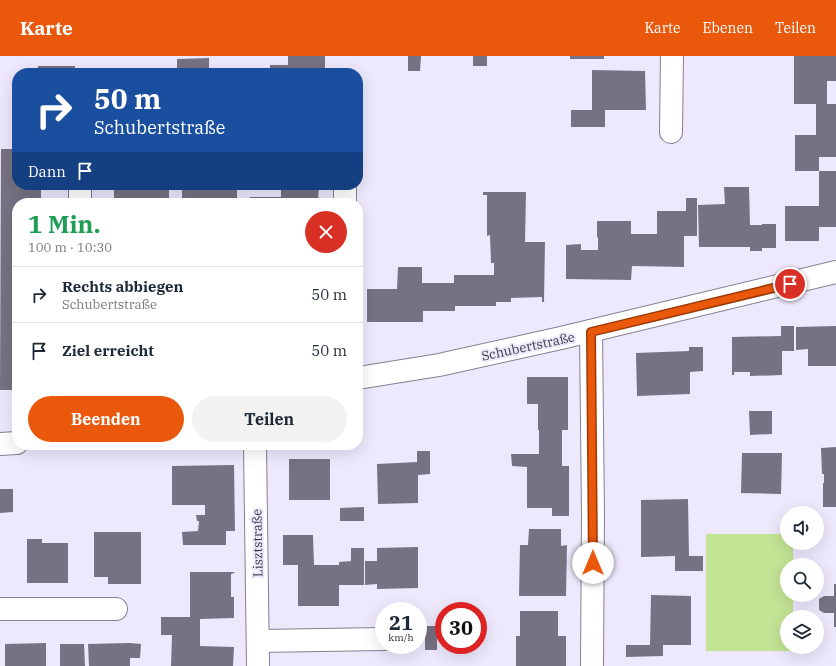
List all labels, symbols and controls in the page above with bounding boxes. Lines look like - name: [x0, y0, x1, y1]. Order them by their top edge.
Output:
- text: Karte: [20, 16, 73, 40]
- text: Karte: [644, 19, 681, 37]
- text: Ebenen: [703, 19, 753, 37]
- text: Teilen: [775, 19, 816, 37]
- text: 50 m: [94, 80, 161, 117]
- icon: right: [28, 84, 80, 136]
- text: Schubertstraße: [94, 116, 225, 139]
- icon: arrive: [74, 160, 96, 182]
- text: Dann: [28, 162, 66, 181]
- text: 1 Min.: [28, 208, 100, 240]
- button: close: [305, 211, 347, 253]
- text: 100 m · 10:30: [28, 239, 112, 256]
- pin: [773, 267, 807, 301]
- icon: arrive: [779, 273, 801, 295]
- text: Rechts abbiegen: [62, 277, 183, 296]
- icon: right: [28, 284, 50, 306]
- text: 50 m: [311, 285, 347, 304]
- text: Schubertstraße: [62, 296, 157, 313]
- street label: Schubertstraße: [480, 328, 576, 365]
- icon: arrive: [28, 340, 50, 362]
- text: Ziel erreicht: [62, 341, 154, 360]
- text: 50 m: [311, 341, 347, 360]
- button: Beenden: [28, 396, 184, 442]
- button: Teilen: [192, 396, 347, 442]
- map controls: [780, 506, 824, 654]
- button: sound: [780, 506, 824, 550]
- street label: Lisztstraße: [248, 509, 267, 577]
- position arrow: [572, 542, 614, 584]
- button: search: [780, 558, 824, 602]
- speed limit sign: 30: [435, 602, 487, 654]
- text: 21: [389, 609, 413, 636]
- button: layers: [780, 610, 824, 654]
- text: km/h: [388, 631, 414, 644]

